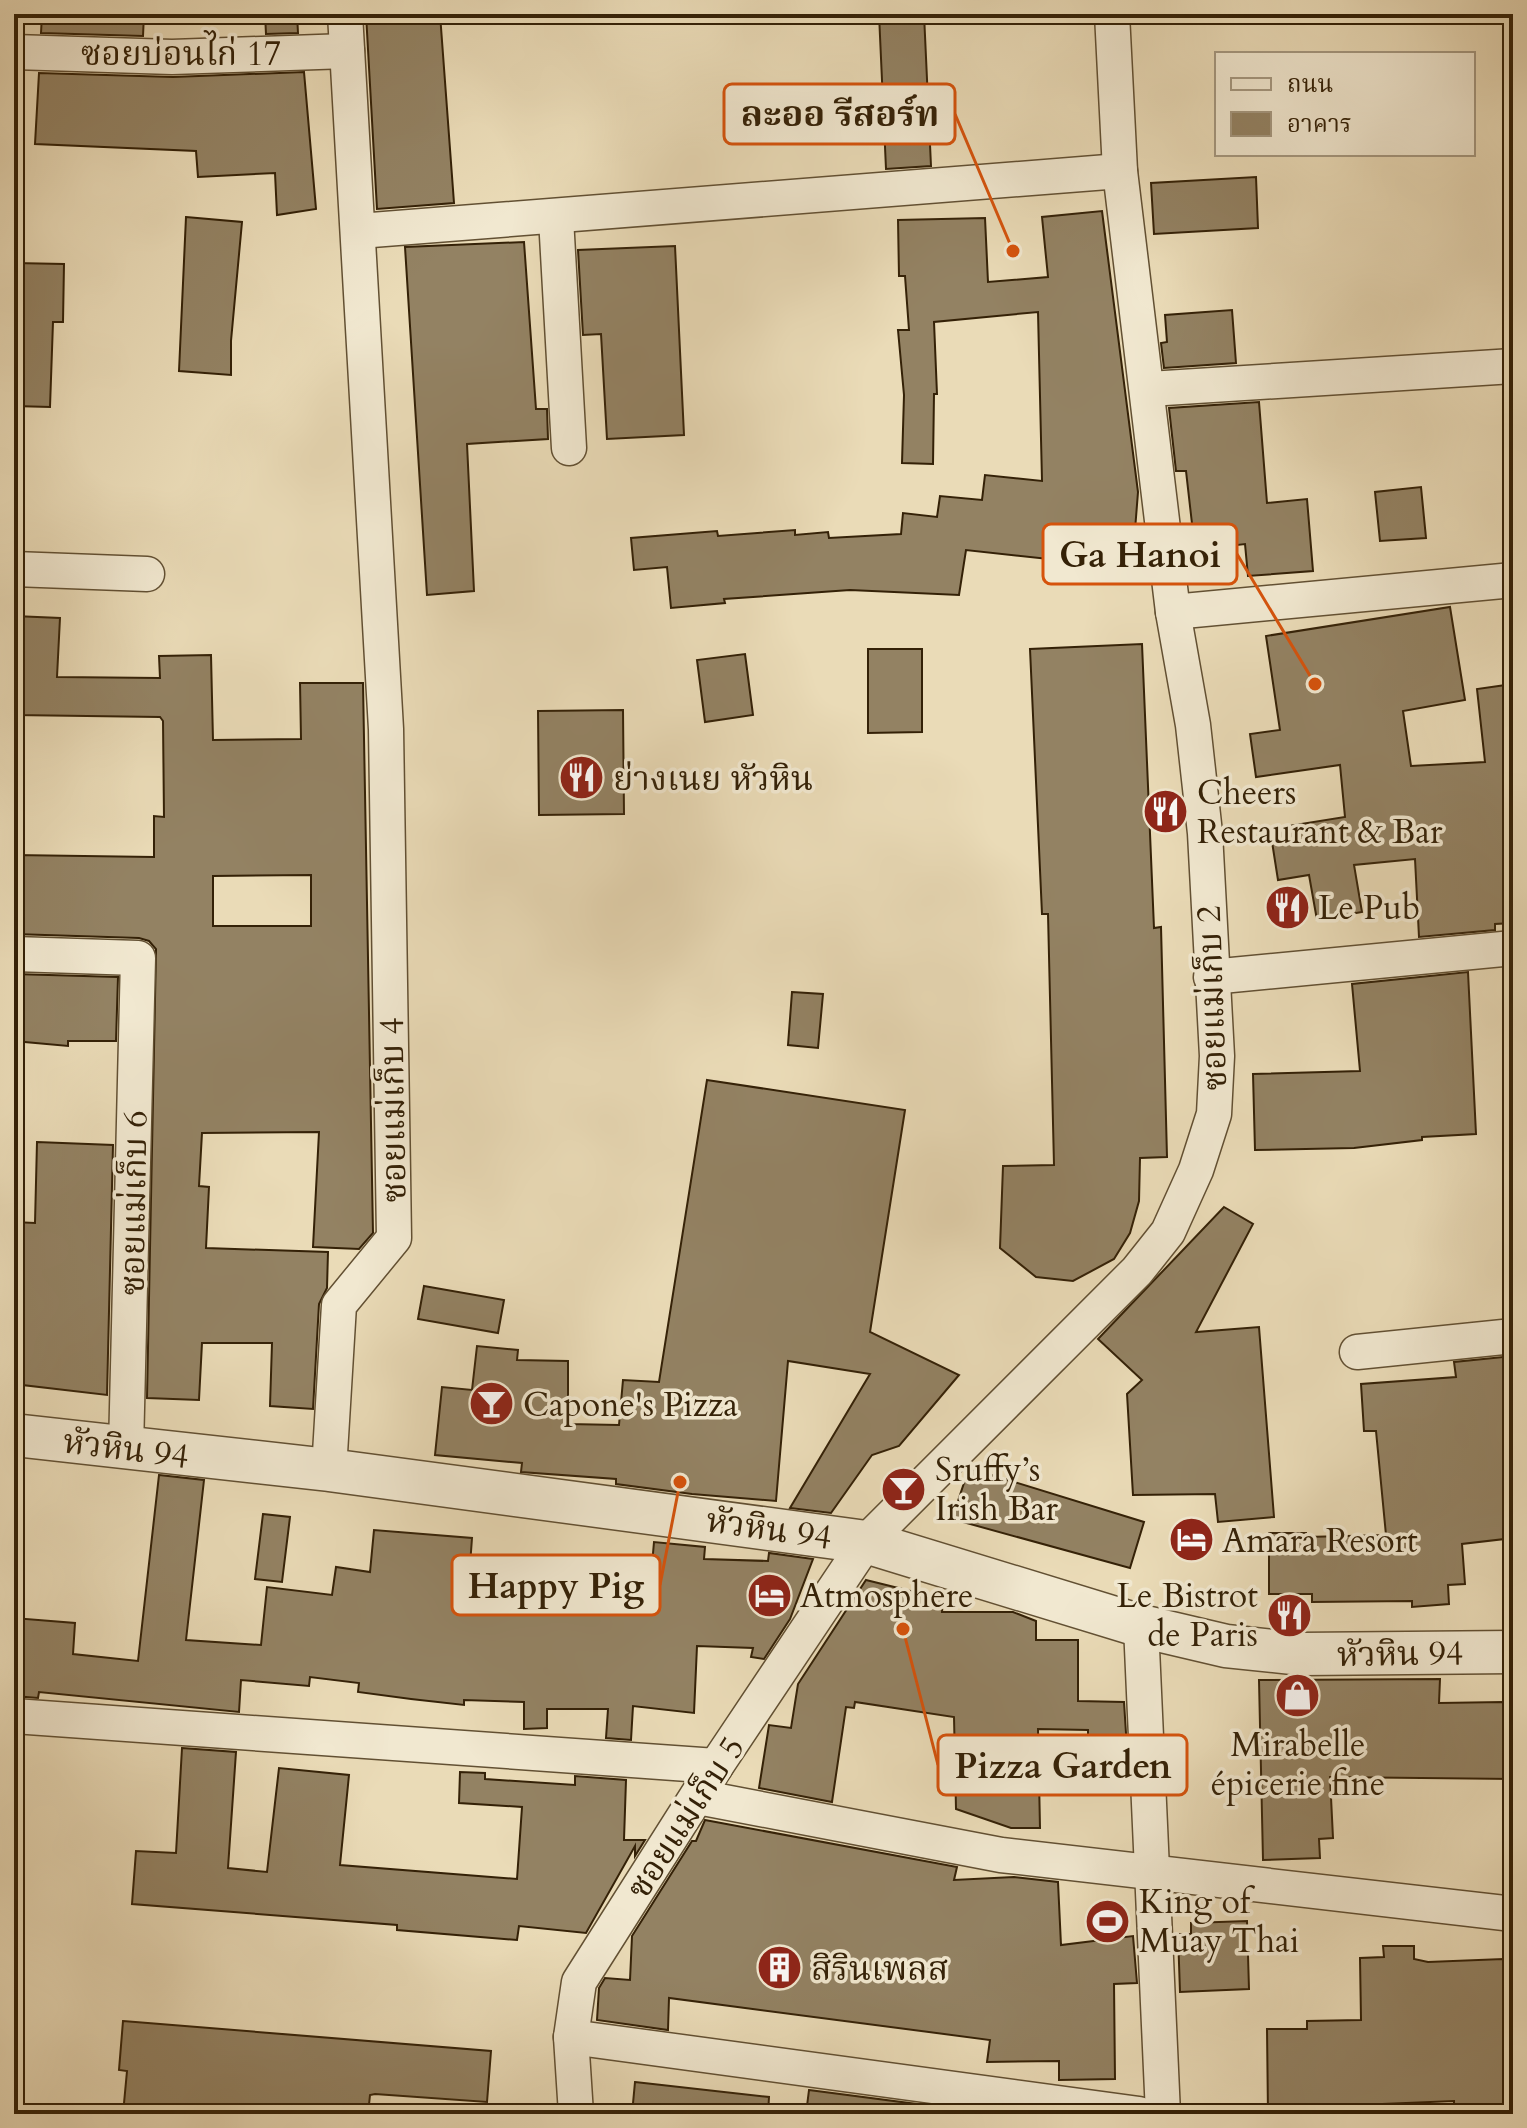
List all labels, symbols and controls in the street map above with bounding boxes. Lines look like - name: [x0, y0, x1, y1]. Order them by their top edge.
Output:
- street label: ซอยบ่อนไก่ 17: [81, 30, 281, 77]
- legend: [1215, 52, 1475, 156]
- text: ถนน: [1287, 68, 1333, 101]
- callout: ละออ รีสอร์ท: [724, 84, 955, 144]
- text: ละออ รีสอร์ท: [741, 90, 939, 139]
- text: อาคาร: [1287, 108, 1352, 141]
- callout: Ga Hanoi: [1043, 524, 1237, 584]
- text: Ga Hanoi: [1059, 531, 1221, 580]
- restaurant icon: ย่างเนย หัวหิน: [558, 754, 606, 802]
- place label: ย่างเนย หัวหิน: [613, 756, 813, 802]
- place label: Cheers Restaurant & Bar: [1197, 770, 1443, 855]
- restaurant icon: Cheers Restaurant & Bar: [1142, 788, 1190, 836]
- restaurant icon: Le Pub: [1263, 883, 1311, 931]
- place label: Le Pub: [1318, 885, 1420, 931]
- street label: ซอยแม่เก็บ 2: [1186, 905, 1238, 1091]
- street label: ซอยแม่เก็บ 4: [368, 1017, 418, 1203]
- street label: ซอยแม่เก็บ 6: [109, 1110, 159, 1296]
- bar icon: Capone's Pizza: [468, 1380, 516, 1428]
- place label: Capone's Pizza: [523, 1382, 738, 1428]
- street label: หัวหิน 94: [60, 1418, 192, 1480]
- place label: Sruffy’s Irish Bar: [935, 1447, 1059, 1532]
- bar icon: Sruffy’s Irish Bar: [880, 1465, 928, 1513]
- street label: หัวหิน 94: [703, 1497, 835, 1561]
- hotel icon: Amara Resort: [1167, 1516, 1215, 1564]
- place label: Amara Resort: [1222, 1518, 1418, 1564]
- callout: Happy Pig: [452, 1555, 660, 1615]
- text: Happy Pig: [468, 1562, 645, 1611]
- hotel icon: Atmosphere: [745, 1571, 793, 1619]
- place label: Atmosphere: [800, 1573, 973, 1619]
- place label: Le Bistrot de Paris: [1117, 1573, 1258, 1658]
- restaurant icon: Le Bistrot de Paris: [1265, 1591, 1313, 1639]
- street label: หัวหิน 94: [1336, 1630, 1464, 1678]
- shop icon: Mirabelle épicerie fine: [1274, 1672, 1322, 1720]
- place label: Mirabelle épicerie fine: [1211, 1722, 1385, 1807]
- street label: ซอยแม่เก็บ 5: [616, 1727, 756, 1908]
- callout: Pizza Garden: [938, 1735, 1187, 1795]
- text: Pizza Garden: [954, 1742, 1172, 1791]
- place label: King of Muay Thai: [1139, 1879, 1299, 1964]
- sports icon: King of Muay Thai: [1084, 1897, 1132, 1945]
- building icon: สิรินเพลส: [756, 1944, 804, 1992]
- place label: สิรินเพลส: [811, 1946, 949, 1992]

